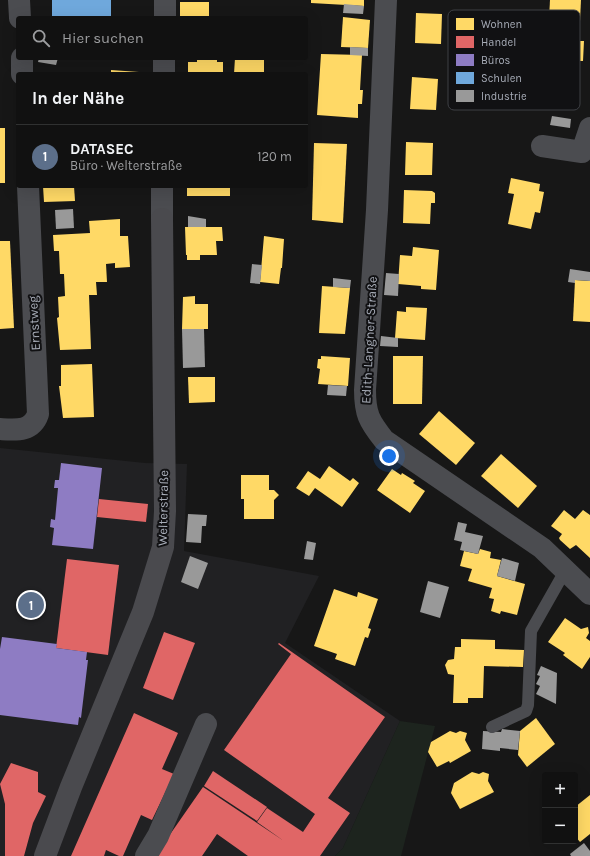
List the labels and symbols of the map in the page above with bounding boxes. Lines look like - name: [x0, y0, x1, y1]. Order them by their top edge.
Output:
- legend: [448, 10, 580, 110]
- text: Wohnen: [481, 18, 522, 31]
- text: Handel: [481, 36, 516, 49]
- text: Büros: [481, 54, 510, 67]
- text: Schulen: [481, 72, 522, 85]
- text: Industrie: [481, 90, 527, 103]
- street label: Edith-Langner-Straße: [358, 276, 380, 404]
- street label: Ernstweg: [25, 294, 43, 351]
- your location: [379, 446, 399, 466]
- street label: Welterstraße: [155, 470, 171, 546]
- pin: 1: [18, 590, 44, 620]

